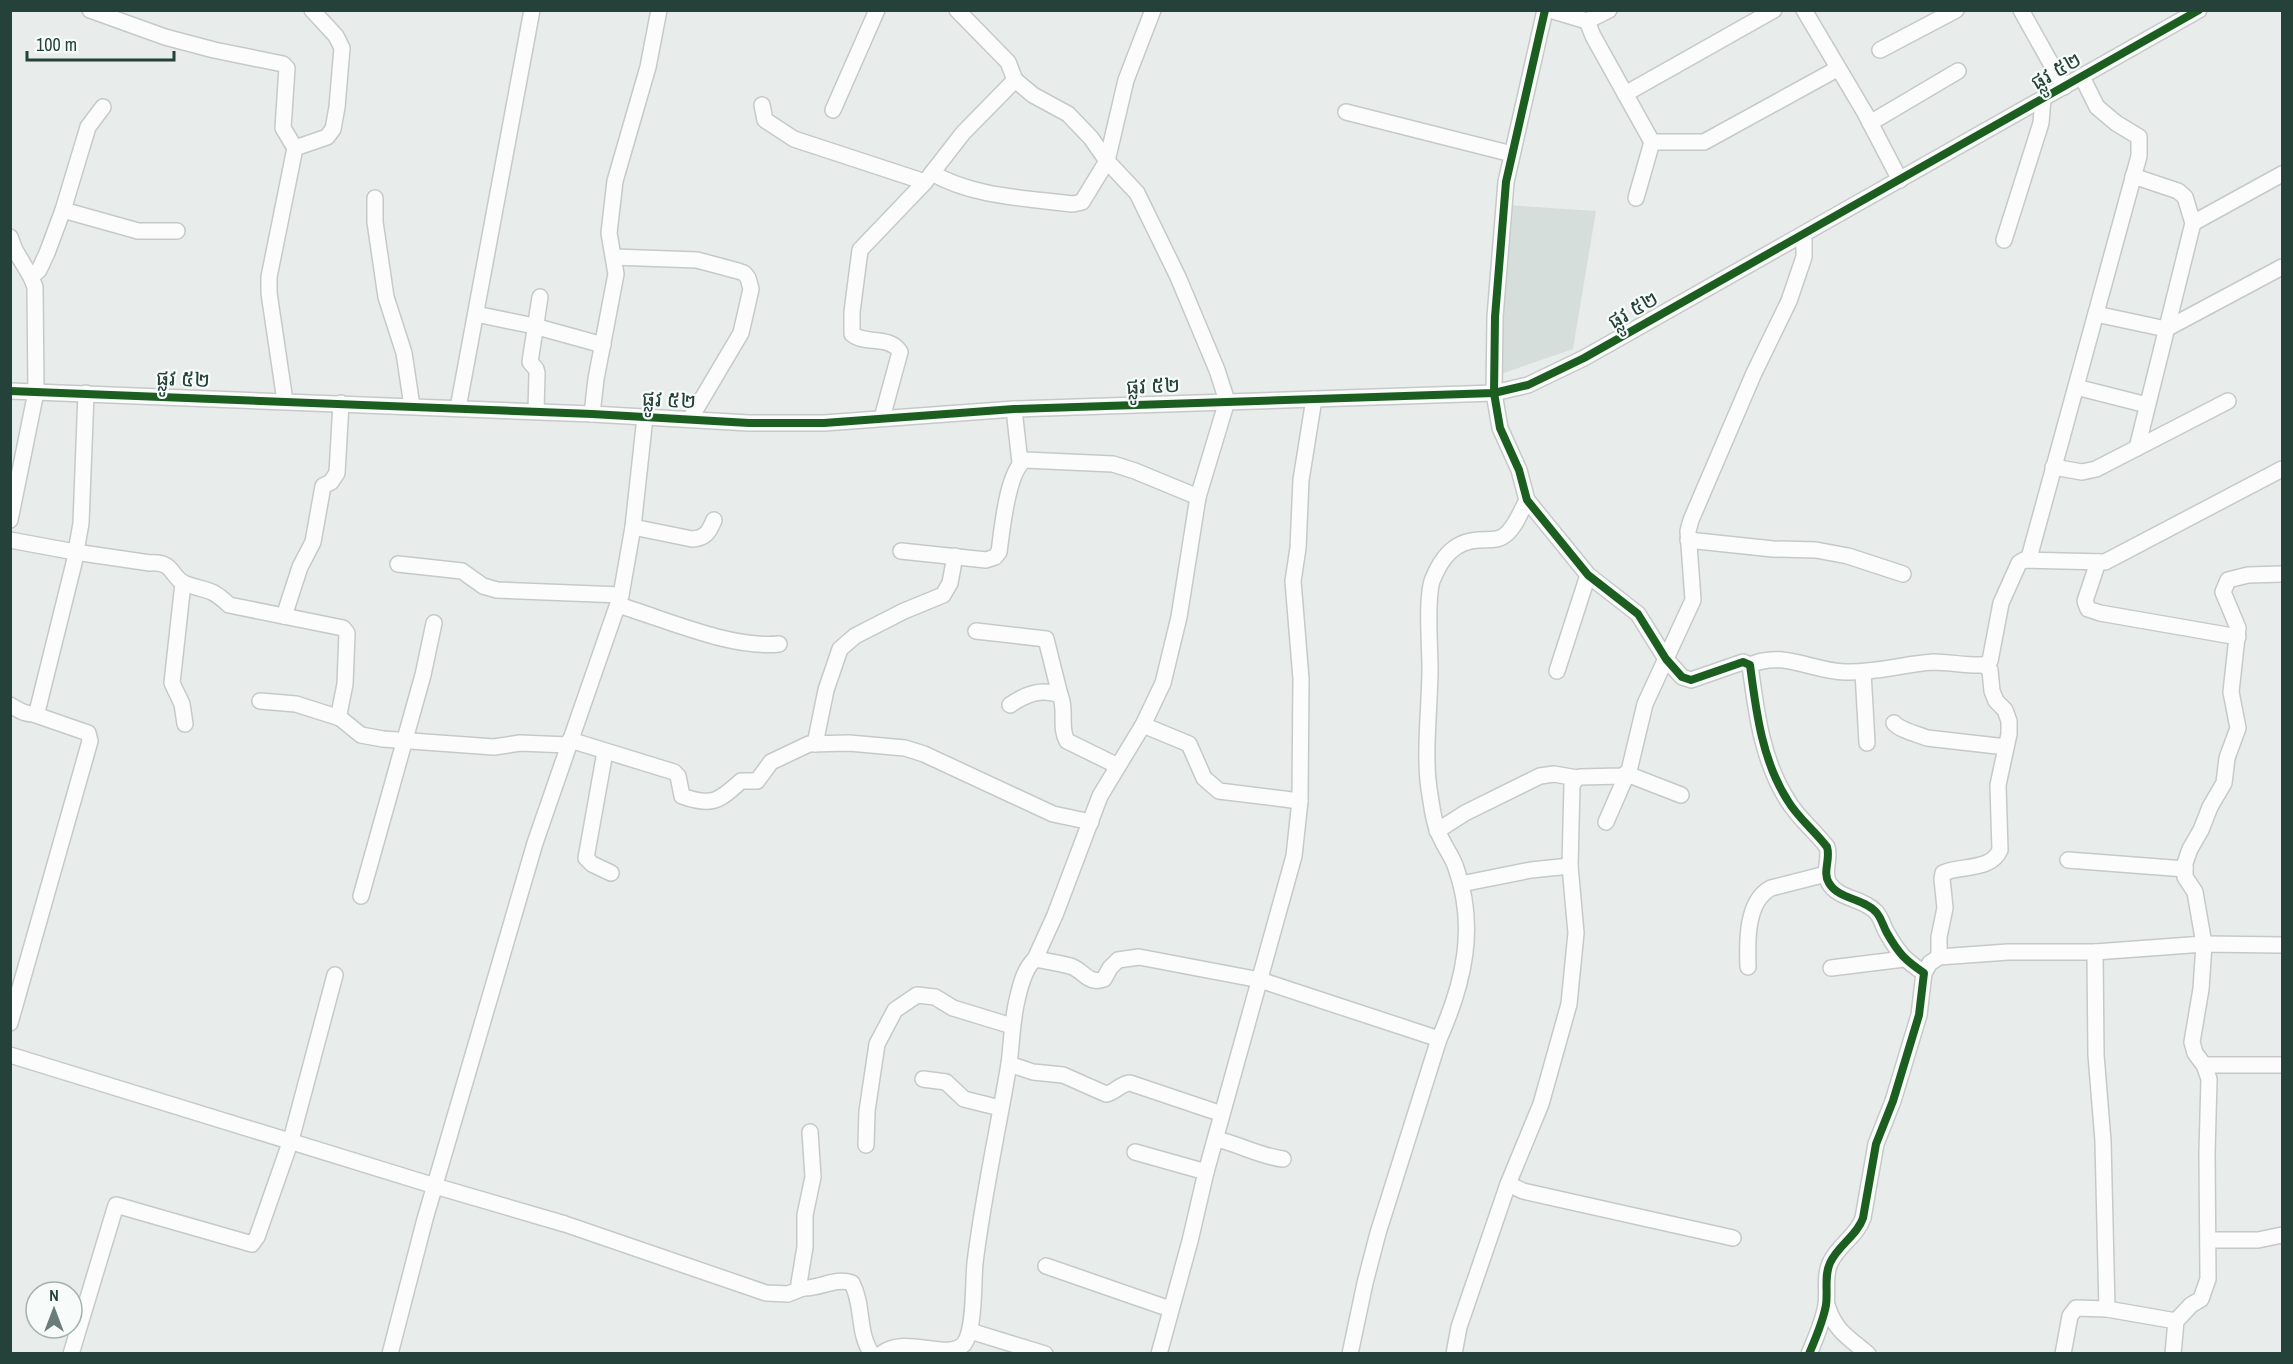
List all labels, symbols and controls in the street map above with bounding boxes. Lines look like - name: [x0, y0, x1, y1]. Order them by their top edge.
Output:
- scale bar: [27, 24, 174, 62]
- text: 100 m: [36, 32, 77, 57]
- street label: ផ្លូវ ៥២: [2025, 44, 2089, 101]
- street label: ផ្លូវ ៥២: [1602, 283, 1666, 340]
- street label: ផ្លូវ ៥២: [155, 363, 211, 399]
- street label: ផ្លូវ ៥២: [1125, 370, 1181, 406]
- street label: ផ្លូវ ៥២: [641, 384, 697, 421]
- north arrow: [24, 1280, 84, 1340]
- text: N: [49, 1284, 59, 1306]

